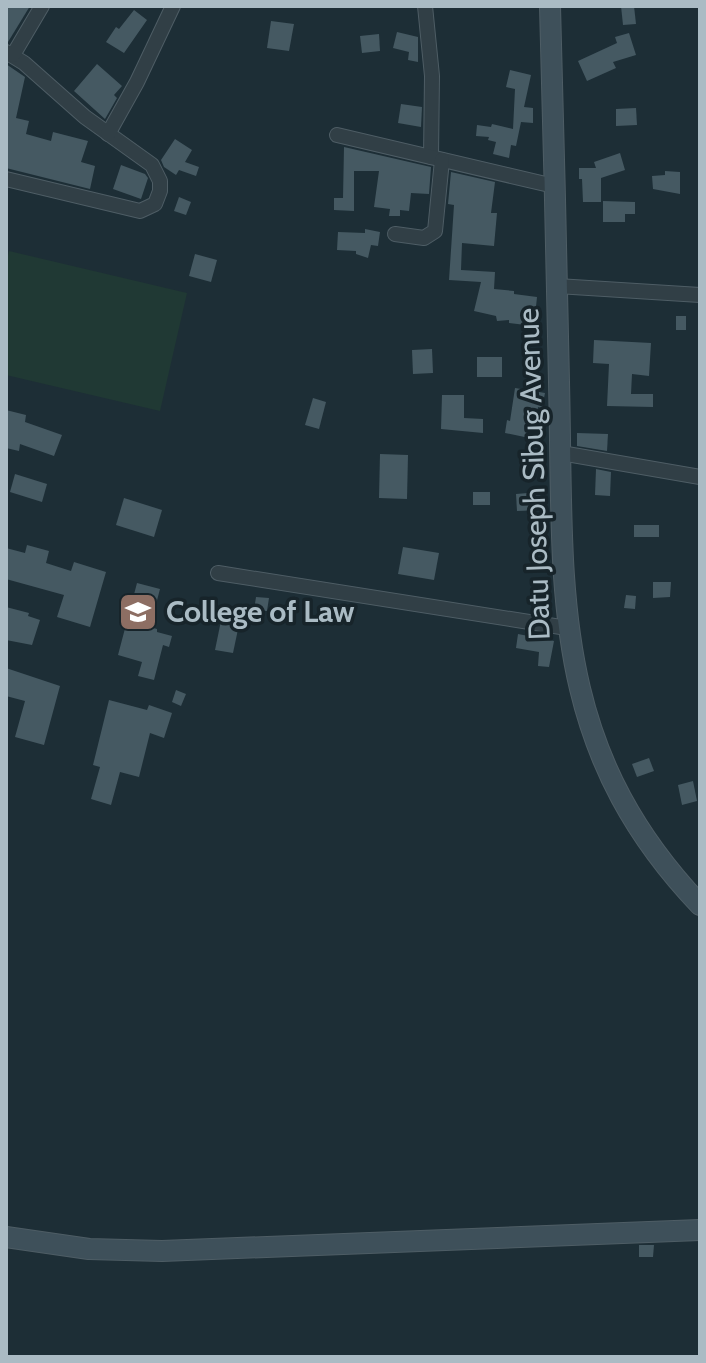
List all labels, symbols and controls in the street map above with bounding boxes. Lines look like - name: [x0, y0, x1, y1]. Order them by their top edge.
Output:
- street label: Datu Joseph Sibug Avenue: [509, 307, 558, 641]
- school or university icon: College of Law: [117, 591, 159, 633]
- place label: College of Law: [166, 593, 355, 630]

